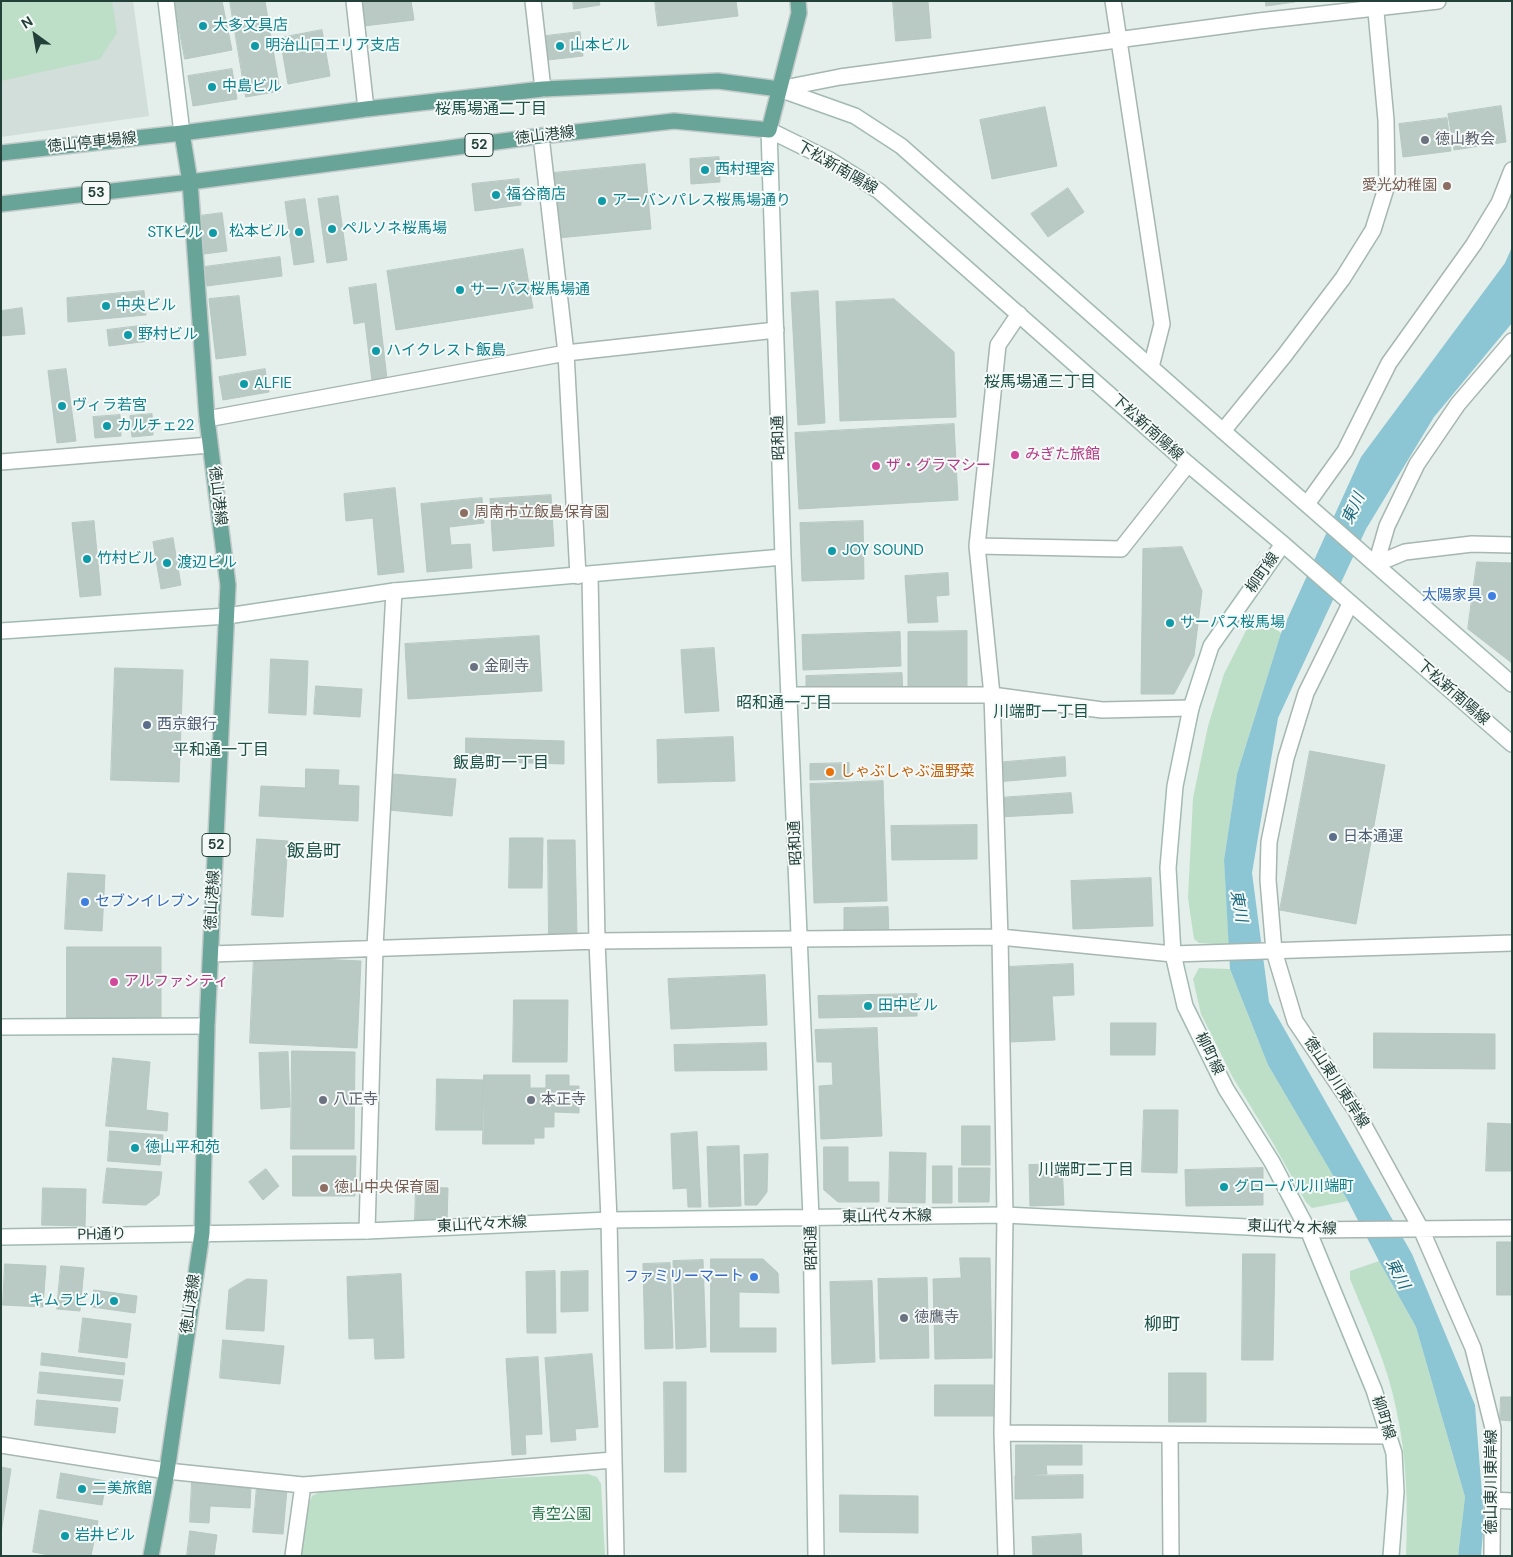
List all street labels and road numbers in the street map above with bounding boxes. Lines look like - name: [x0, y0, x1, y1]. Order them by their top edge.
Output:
- street label: 徳山港線: [514, 123, 576, 149]
- street label: 徳山停車場線: [46, 129, 138, 157]
- road number: 52: [465, 134, 493, 156]
- street label: 下松新南陽線: [794, 138, 880, 198]
- road number: 53: [82, 182, 110, 204]
- street label: 下松新南陽線: [1108, 391, 1186, 465]
- street label: 昭和通: [769, 415, 789, 461]
- street label: 徳山港線: [204, 465, 230, 527]
- street label: 柳町線: [1243, 549, 1283, 597]
- street label: 下松新南陽線: [1413, 657, 1493, 729]
- street label: 昭和通: [786, 820, 806, 866]
- road number: 52: [202, 834, 230, 856]
- street label: 徳山港線: [202, 870, 224, 930]
- street label: 柳町線: [1191, 1030, 1227, 1078]
- street label: 徳山東川東岸線: [1300, 1034, 1372, 1132]
- street label: 東山代々木線: [842, 1207, 932, 1227]
- street label: 東山代々木線: [437, 1214, 527, 1236]
- street label: 東山代々木線: [1247, 1217, 1337, 1239]
- street label: 昭和通: [803, 1225, 821, 1271]
- street label: PH通り: [77, 1226, 127, 1244]
- street label: 徳山港線: [178, 1273, 204, 1335]
- street label: 柳町線: [1367, 1394, 1399, 1442]
- street label: 徳山東川東岸線: [1483, 1430, 1501, 1534]

